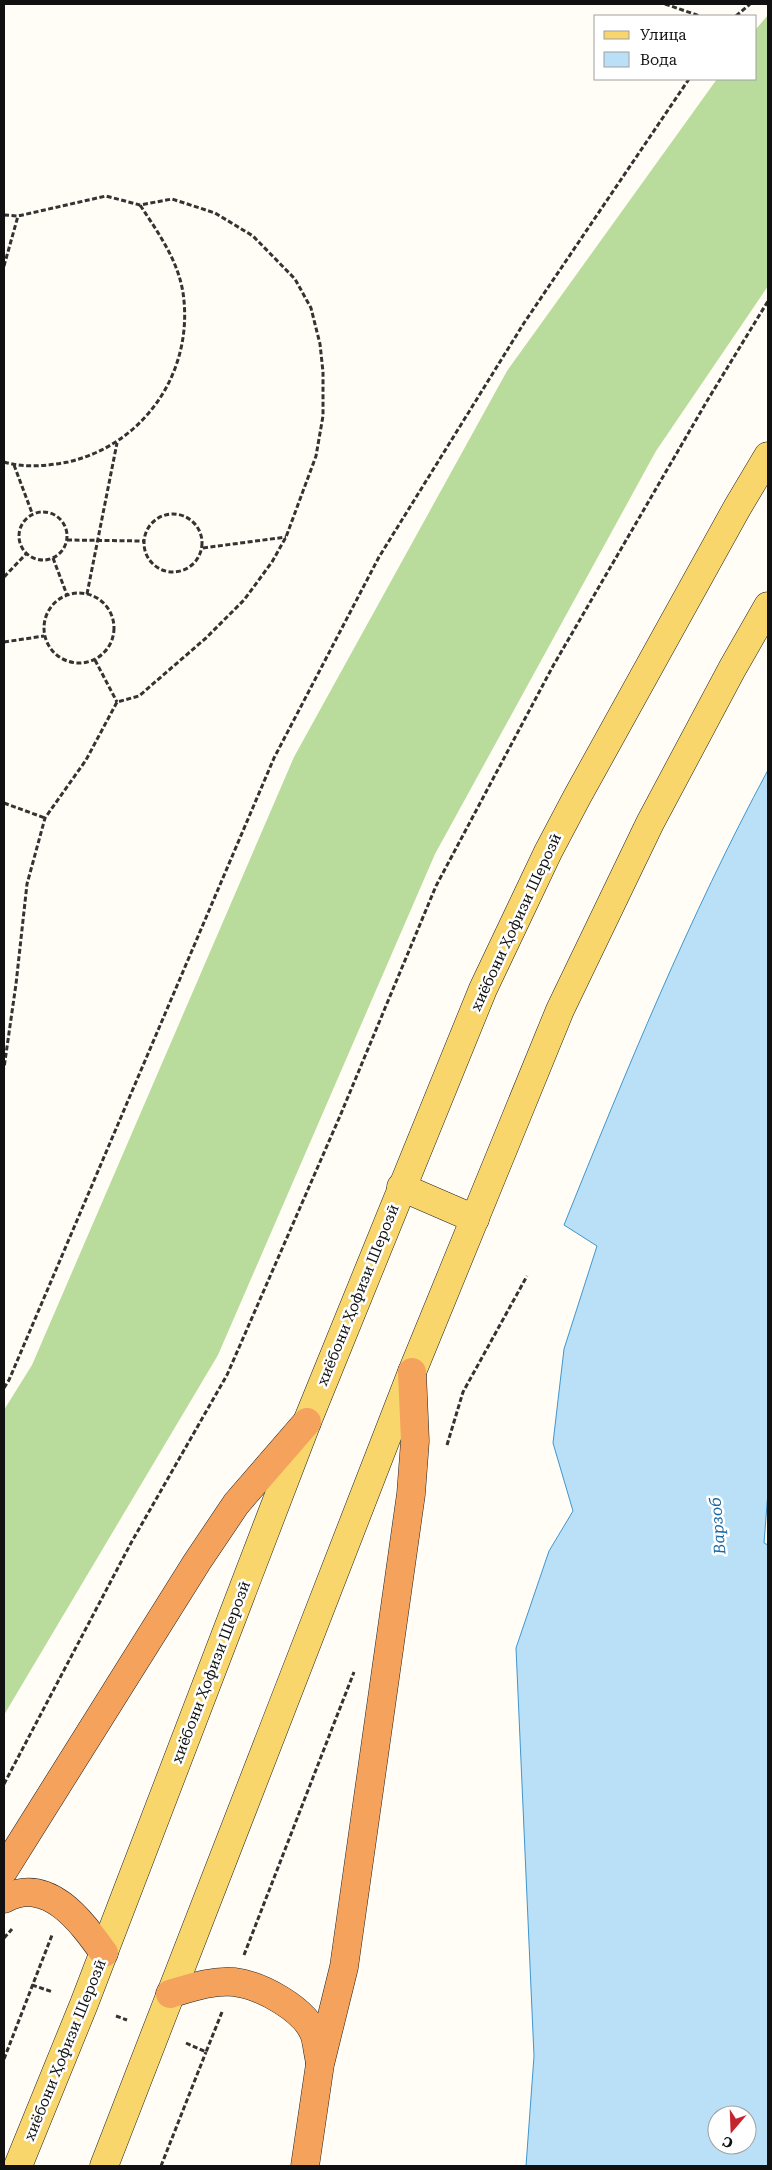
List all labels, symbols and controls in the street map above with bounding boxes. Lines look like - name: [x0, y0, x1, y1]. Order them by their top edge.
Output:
- legend: [594, 15, 757, 80]
- text: Улица: [640, 26, 686, 44]
- text: Вода: [640, 51, 677, 69]
- street label: хиёбони Ҳофизи Шерозӣ: [467, 830, 565, 1014]
- street label: хиёбони Ҳофизи Шерозӣ: [313, 1202, 403, 1388]
- water label: Варзоб: [706, 1496, 730, 1556]
- street label: хиёбони Ҳофизи Шерозӣ: [168, 1578, 254, 1766]
- street label: хиёбони Ҳофизи Шерозӣ: [20, 1957, 110, 2143]
- north arrow: [707, 2105, 757, 2155]
- text: С: [720, 2133, 735, 2151]

